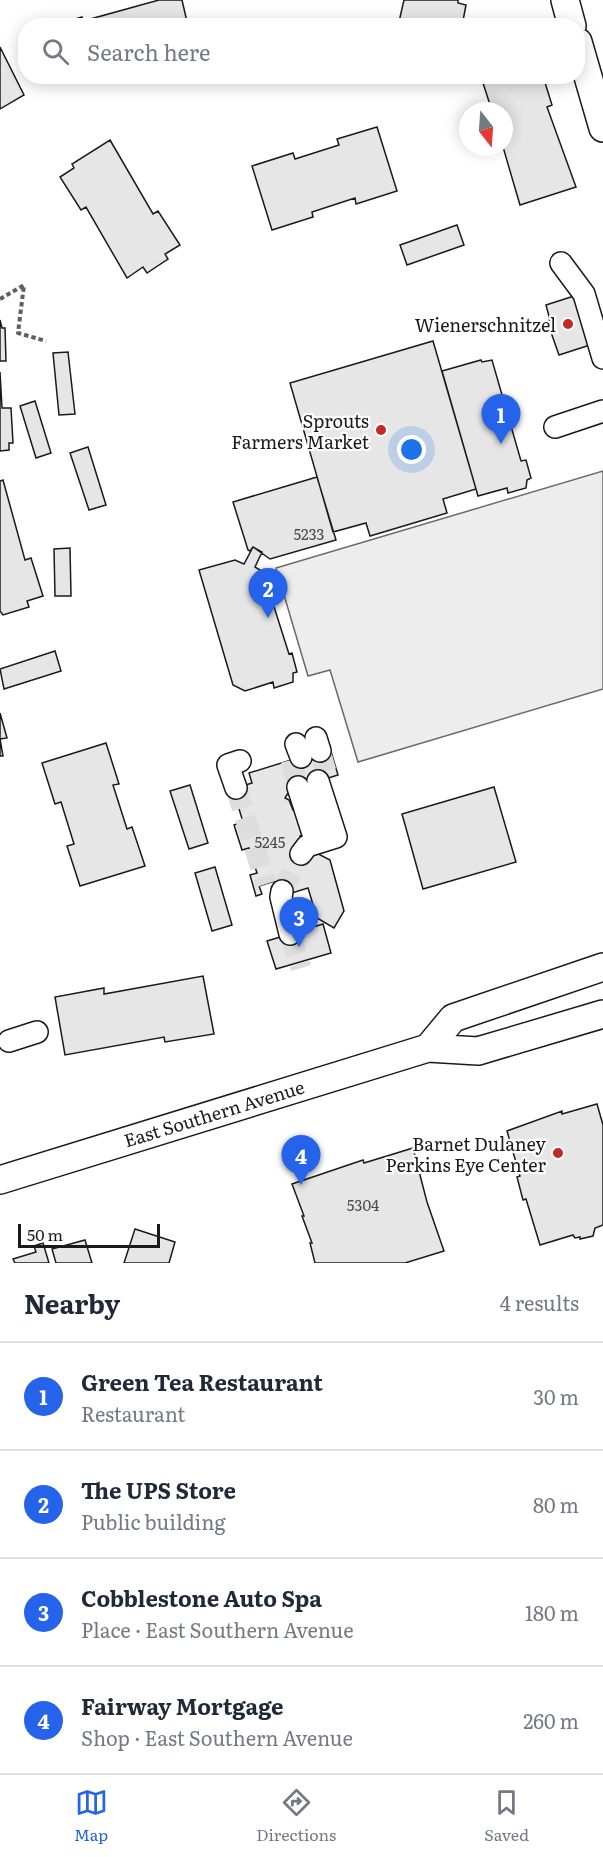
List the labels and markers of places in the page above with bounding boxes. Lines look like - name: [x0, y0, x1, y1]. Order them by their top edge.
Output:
- place label: Wienerschnitzel: [415, 311, 556, 338]
- marker: Wienerschnitzel: [561, 317, 575, 331]
- pin: 1: [482, 394, 520, 444]
- place label: Sprouts Farmers Market: [231, 407, 370, 455]
- marker: Sprouts Farmers Market: [374, 423, 388, 437]
- pin: 2: [248, 568, 288, 618]
- pin: 3: [280, 898, 318, 947]
- place label: Barnet Dulaney Perkins Eye Center: [386, 1130, 547, 1178]
- pin: 4: [282, 1136, 320, 1185]
- marker: Barnet Dulaney Perkins Eye Center: [551, 1146, 565, 1160]

